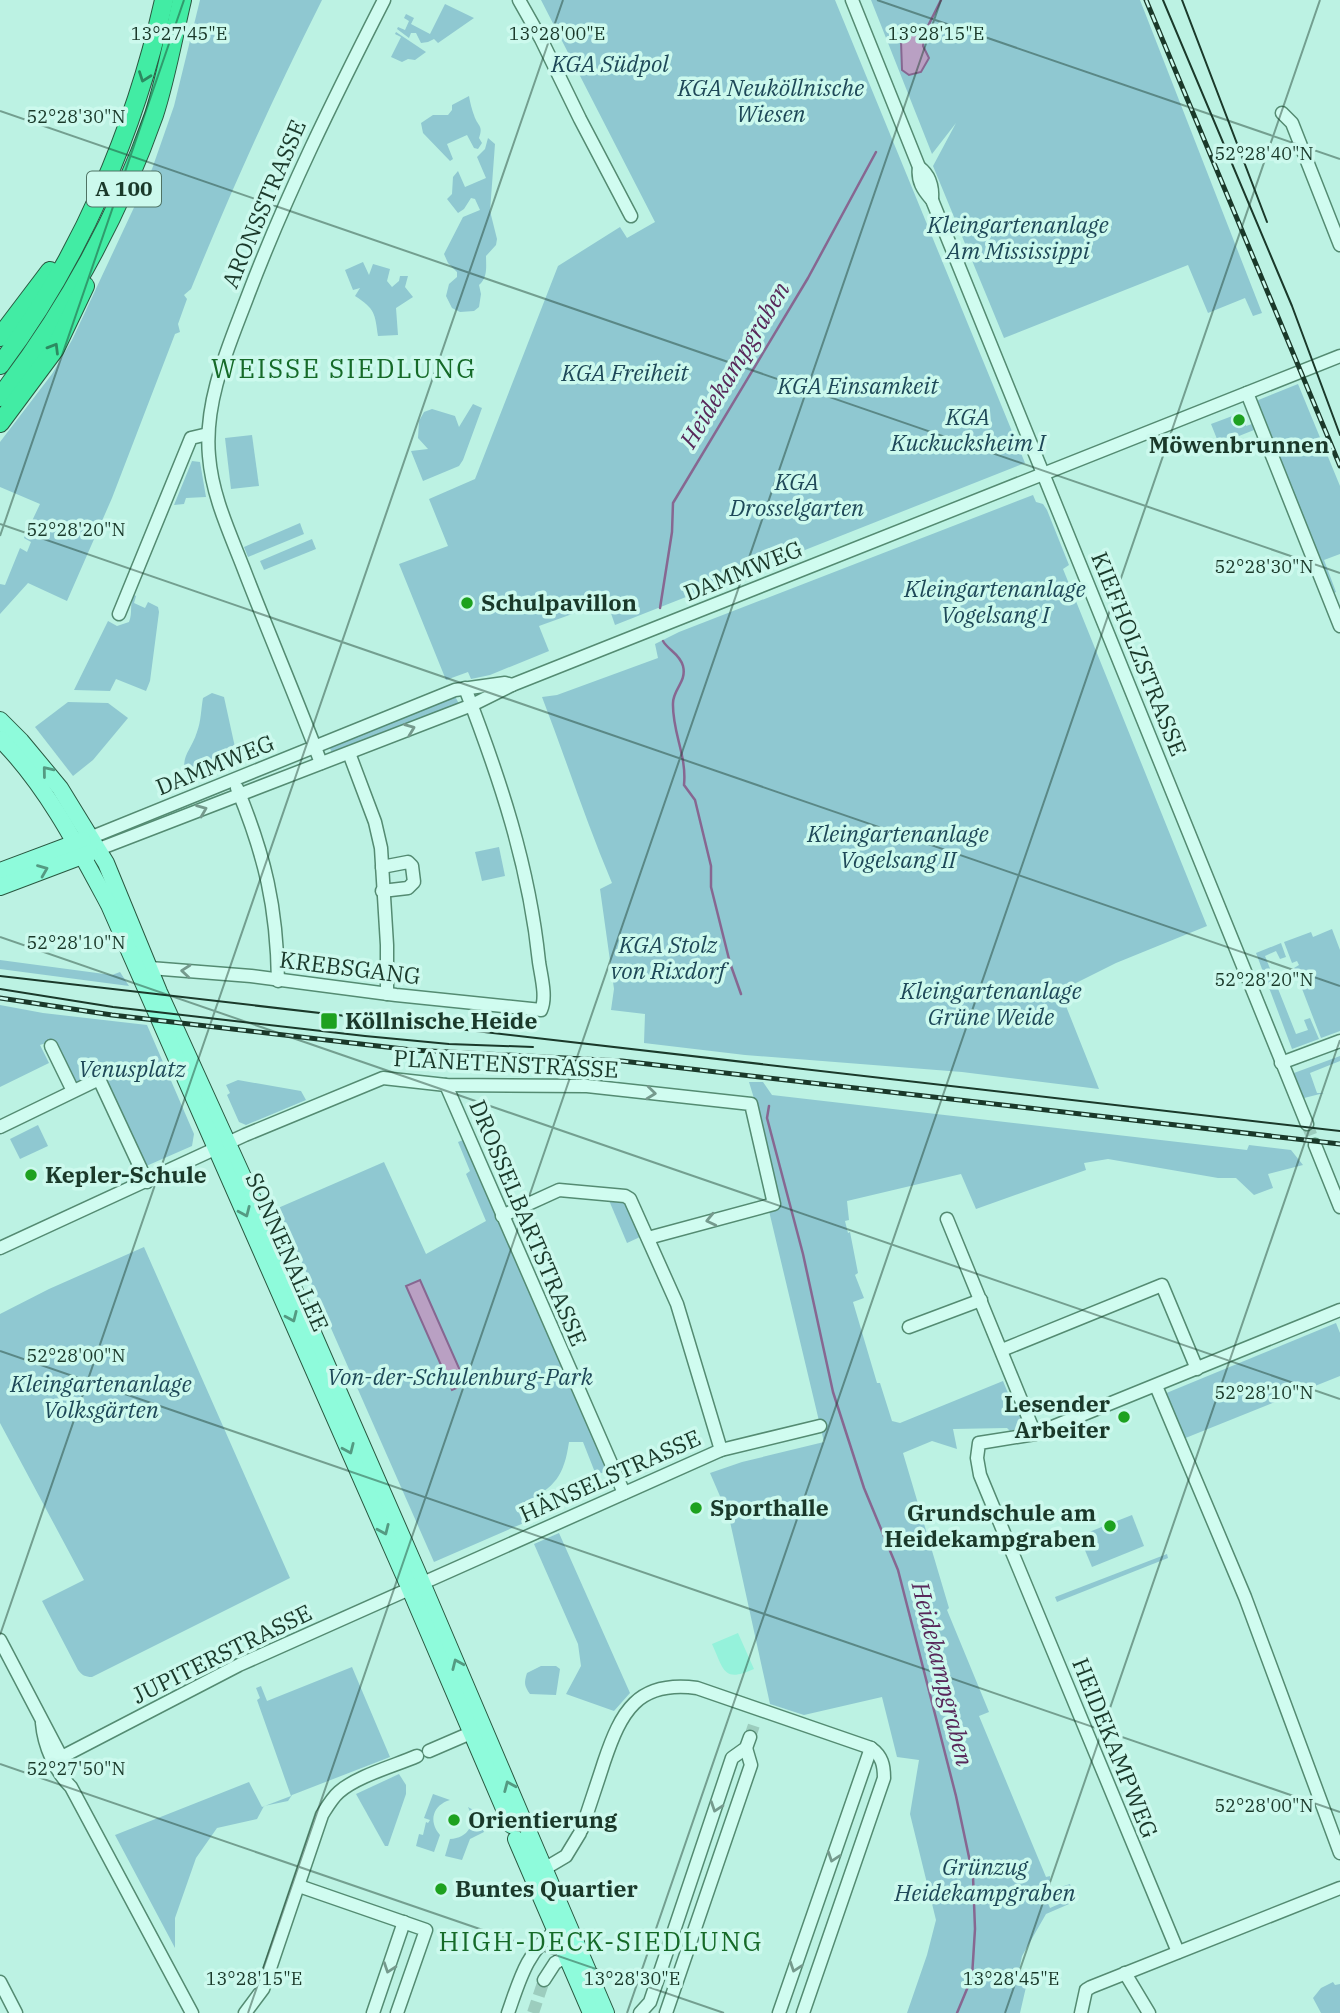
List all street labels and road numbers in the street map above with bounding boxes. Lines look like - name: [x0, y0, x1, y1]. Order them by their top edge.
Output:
- street label: ARONSSTRASSE: [214, 115, 312, 292]
- road number: A 100: [87, 172, 161, 206]
- street label: DAMMWEG: [679, 533, 806, 607]
- street label: KIEFHOLZSTRASSE: [1085, 547, 1195, 760]
- street label: DAMMWEG: [151, 727, 278, 801]
- street label: KREBSGANG: [278, 943, 422, 991]
- street label: PLANETENSTRASSE: [393, 1042, 620, 1084]
- street label: DROSSELBARTSTRASSE: [463, 1095, 595, 1350]
- street label: SONNENALLEE: [239, 1167, 336, 1336]
- street label: HÄNSELSTRASSE: [514, 1422, 705, 1528]
- street label: JUPITERSTRASSE: [127, 1597, 316, 1710]
- street label: HEIDEKAMPWEG: [1066, 1653, 1166, 1842]

